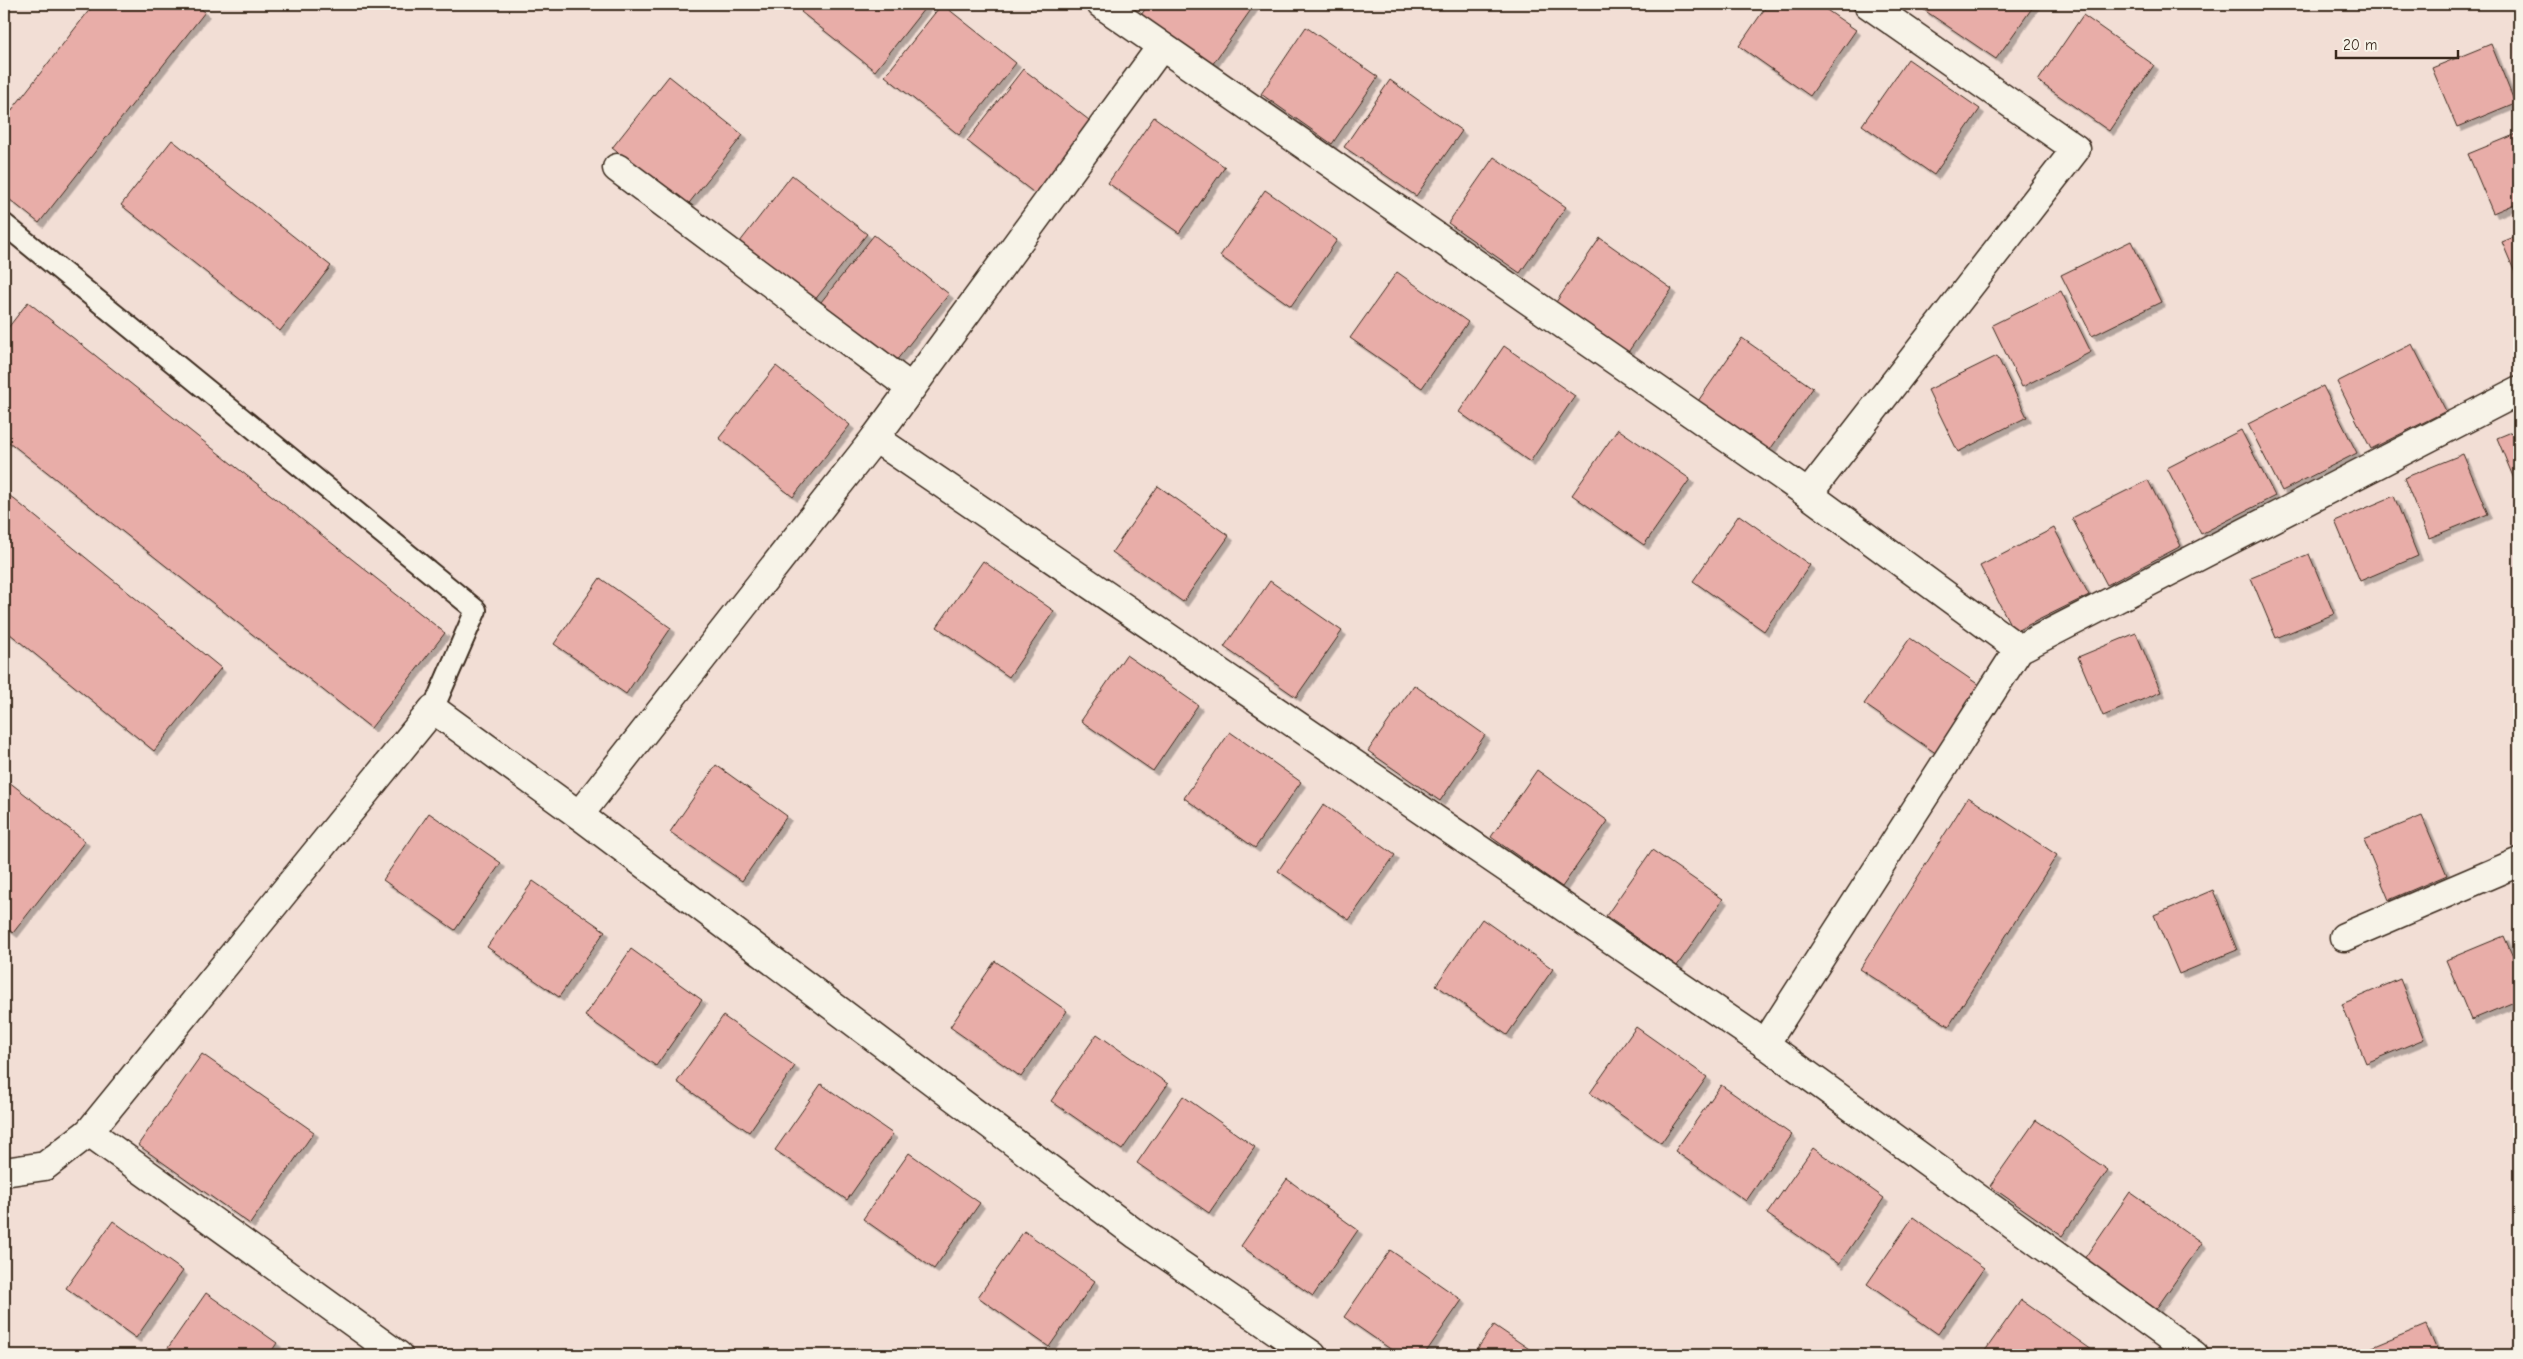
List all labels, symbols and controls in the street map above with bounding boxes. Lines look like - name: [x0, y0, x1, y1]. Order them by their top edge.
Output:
- scale bar: [2336, 28, 2458, 60]
- text: 20 m: [2343, 36, 2377, 54]

